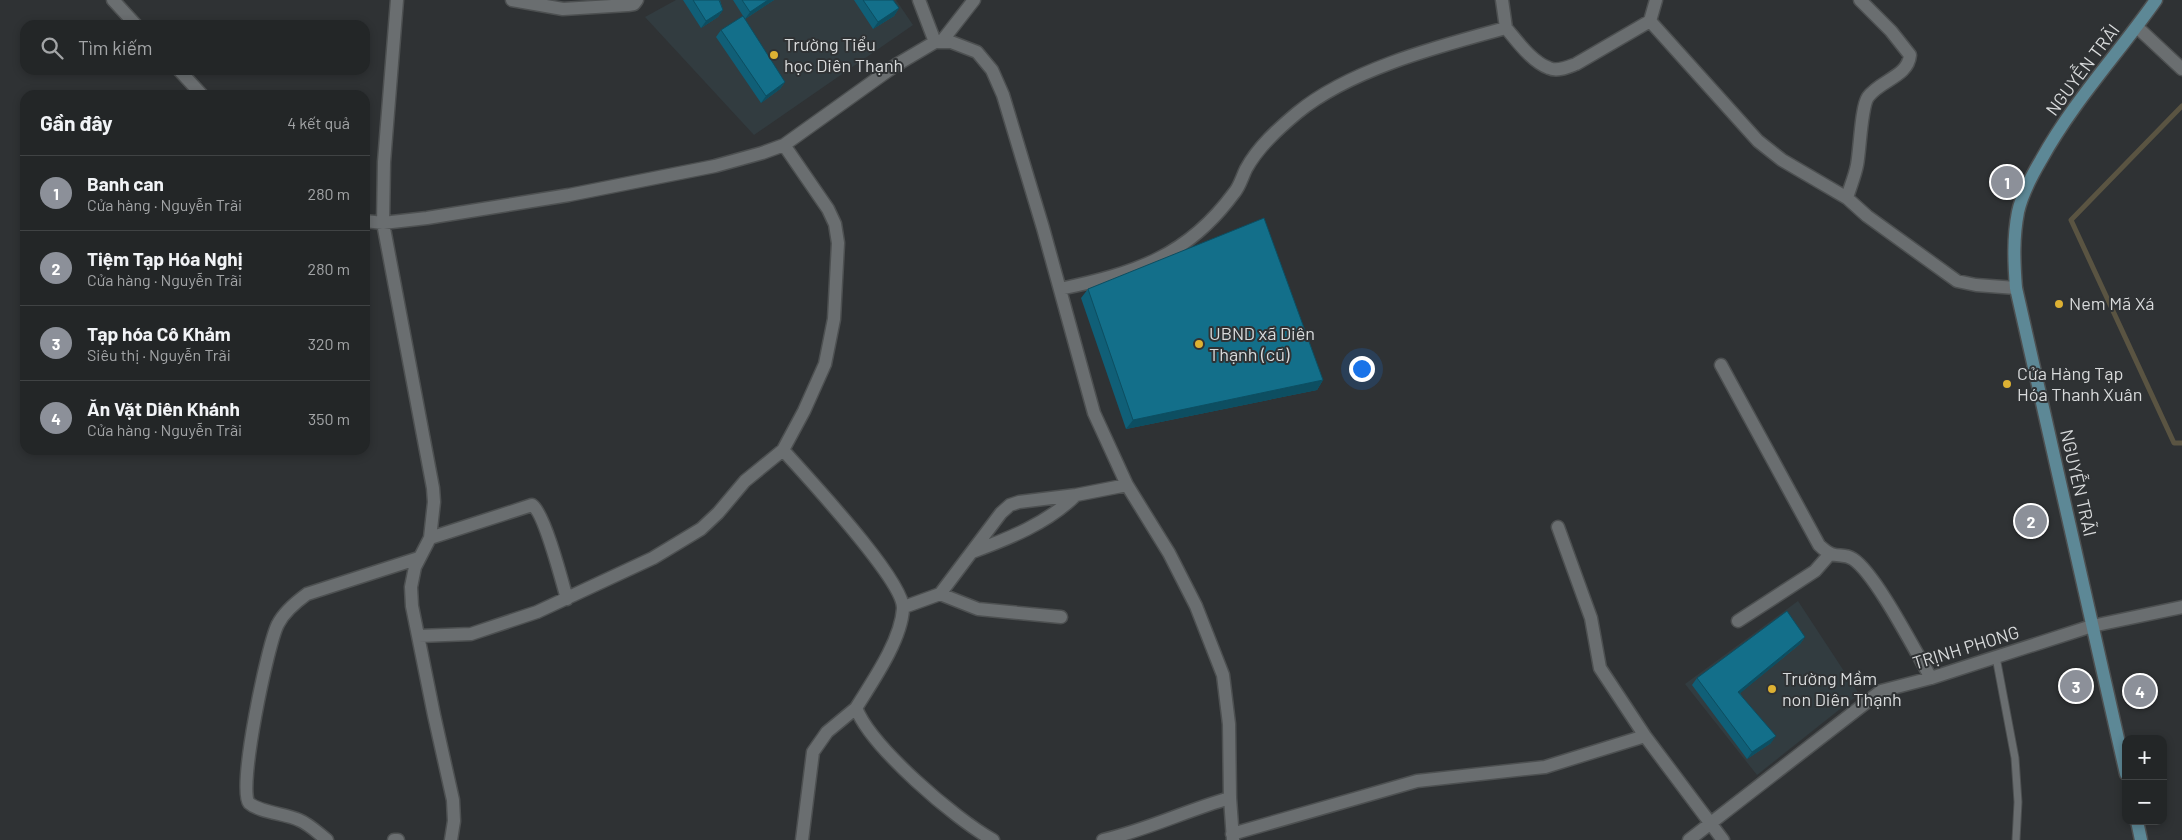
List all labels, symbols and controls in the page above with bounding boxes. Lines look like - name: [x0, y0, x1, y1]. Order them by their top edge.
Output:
- street label: NGUYỄN TRÃI: [2041, 19, 2124, 120]
- search box: [20, 20, 370, 75]
- place label: Trường Tiểu học Diên Thạnh: [784, 33, 903, 76]
- icon: search: [38, 34, 66, 62]
- text: Tìm kiếm: [78, 36, 153, 59]
- marker: Trường Tiểu học Diên Thạnh: [768, 49, 780, 61]
- text: Gần đây: [40, 110, 113, 135]
- text: 4 kết quả: [287, 113, 350, 132]
- pin: 1: [1991, 163, 2023, 201]
- text: Banh can: [87, 172, 164, 195]
- text: 1: [53, 184, 59, 203]
- text: 280 m: [308, 184, 350, 203]
- text: Cửa hàng · Nguyễn Trãi: [87, 195, 242, 214]
- text: Tiệm Tạp Hóa Nghị: [87, 247, 243, 270]
- text: 2: [52, 259, 60, 278]
- text: 280 m: [308, 259, 350, 278]
- text: Cửa hàng · Nguyễn Trãi: [87, 270, 242, 289]
- place label: Nem Mã Xá: [2069, 292, 2155, 314]
- marker: Nem Mã Xá: [2053, 298, 2065, 310]
- text: Tạp hóa Cô Khảm: [87, 322, 231, 345]
- place label: UBND xã Diên Thạnh (cũ): [1209, 322, 1315, 365]
- text: 3: [52, 334, 60, 353]
- text: 320 m: [308, 334, 350, 353]
- marker: UBND xã Diên Thạnh (cũ): [1193, 338, 1205, 350]
- text: Siêu thị · Nguyễn Trãi: [87, 345, 231, 364]
- your location: [1349, 356, 1375, 382]
- place label: Cửa Hàng Tạp Hóa Thanh Xuân: [2017, 362, 2142, 405]
- marker: Cửa Hàng Tạp Hóa Thanh Xuân: [2001, 378, 2013, 390]
- text: Ăn Vặt Diên Khánh: [87, 397, 240, 420]
- text: 4: [51, 409, 61, 428]
- text: 350 m: [308, 409, 350, 428]
- text: Cửa hàng · Nguyễn Trãi: [87, 420, 242, 439]
- street label: NGUYỄN TRÃI: [2056, 427, 2102, 538]
- pin: 2: [2015, 502, 2047, 540]
- street label: TRỊNH PHONG: [1910, 620, 2022, 674]
- place label: Trường Mầm non Diên Thạnh: [1782, 667, 1902, 710]
- pin: 3: [2060, 667, 2092, 705]
- pin: 4: [2124, 672, 2156, 710]
- marker: Trường Mầm non Diên Thạnh: [1766, 683, 1778, 695]
- map controls: [2122, 735, 2167, 825]
- button: +: [2122, 735, 2167, 780]
- button: −: [2122, 780, 2167, 825]

